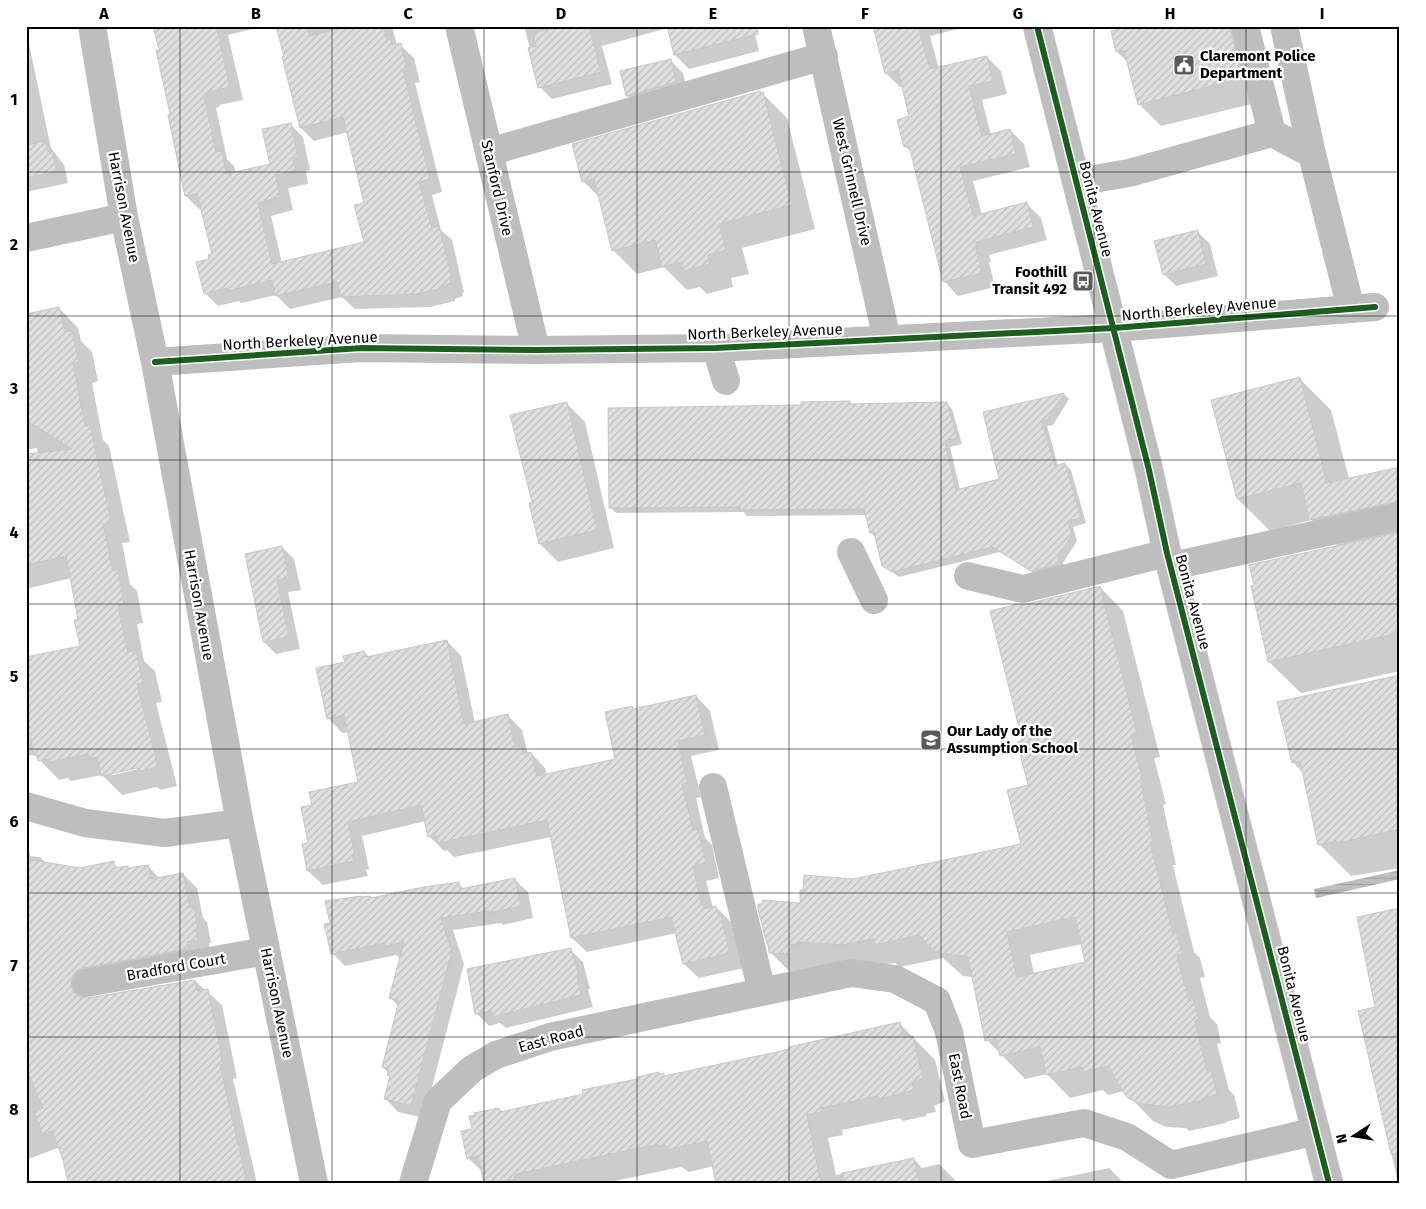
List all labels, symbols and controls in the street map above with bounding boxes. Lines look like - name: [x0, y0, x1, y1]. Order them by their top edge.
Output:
- text: A: [98, 4, 109, 23]
- text: B: [251, 4, 261, 23]
- text: C: [403, 4, 413, 23]
- text: D: [556, 4, 566, 23]
- text: E: [709, 4, 717, 23]
- text: F: [861, 4, 869, 23]
- text: G: [1013, 4, 1023, 23]
- text: H: [1165, 4, 1175, 23]
- text: I: [1320, 4, 1324, 23]
- place label: Claremont Police Department: [1200, 47, 1316, 82]
- public building icon: Claremont Police Department: [1172, 53, 1196, 77]
- text: 1: [10, 90, 18, 109]
- street label: West Grinnell Drive: [829, 117, 875, 247]
- street label: Stanford Drive: [477, 138, 517, 238]
- street label: Harrison Avenue: [104, 150, 144, 264]
- street label: Bonita Avenue: [1075, 159, 1117, 259]
- text: 2: [10, 235, 18, 254]
- place label: Foothill Transit 492: [992, 263, 1068, 298]
- bus stop icon: Foothill Transit 492: [1071, 269, 1095, 293]
- street label: North Berkeley Avenue: [1121, 293, 1277, 325]
- street label: North Berkeley Avenue: [687, 320, 843, 344]
- street label: North Berkeley Avenue: [222, 328, 378, 354]
- text: 3: [9, 379, 18, 398]
- text: 4: [9, 523, 19, 542]
- street label: Harrison Avenue: [180, 548, 218, 662]
- street label: Bonita Avenue: [1172, 552, 1214, 652]
- text: 5: [10, 667, 19, 686]
- place label: Our Lady of the Assumption School: [946, 722, 1078, 757]
- school or university icon: Our Lady of the Assumption School: [919, 728, 943, 752]
- text: 6: [9, 812, 19, 831]
- street label: Bonita Avenue: [1273, 944, 1315, 1044]
- street label: Harrison Avenue: [257, 946, 297, 1060]
- street label: Bradford Court: [125, 949, 227, 985]
- text: 7: [10, 956, 18, 975]
- street label: East Road: [516, 1022, 586, 1056]
- street label: East Road: [945, 1051, 975, 1121]
- text: 8: [9, 1100, 19, 1119]
- north arrow: [1328, 1112, 1378, 1162]
- text: N: [1332, 1132, 1351, 1145]

